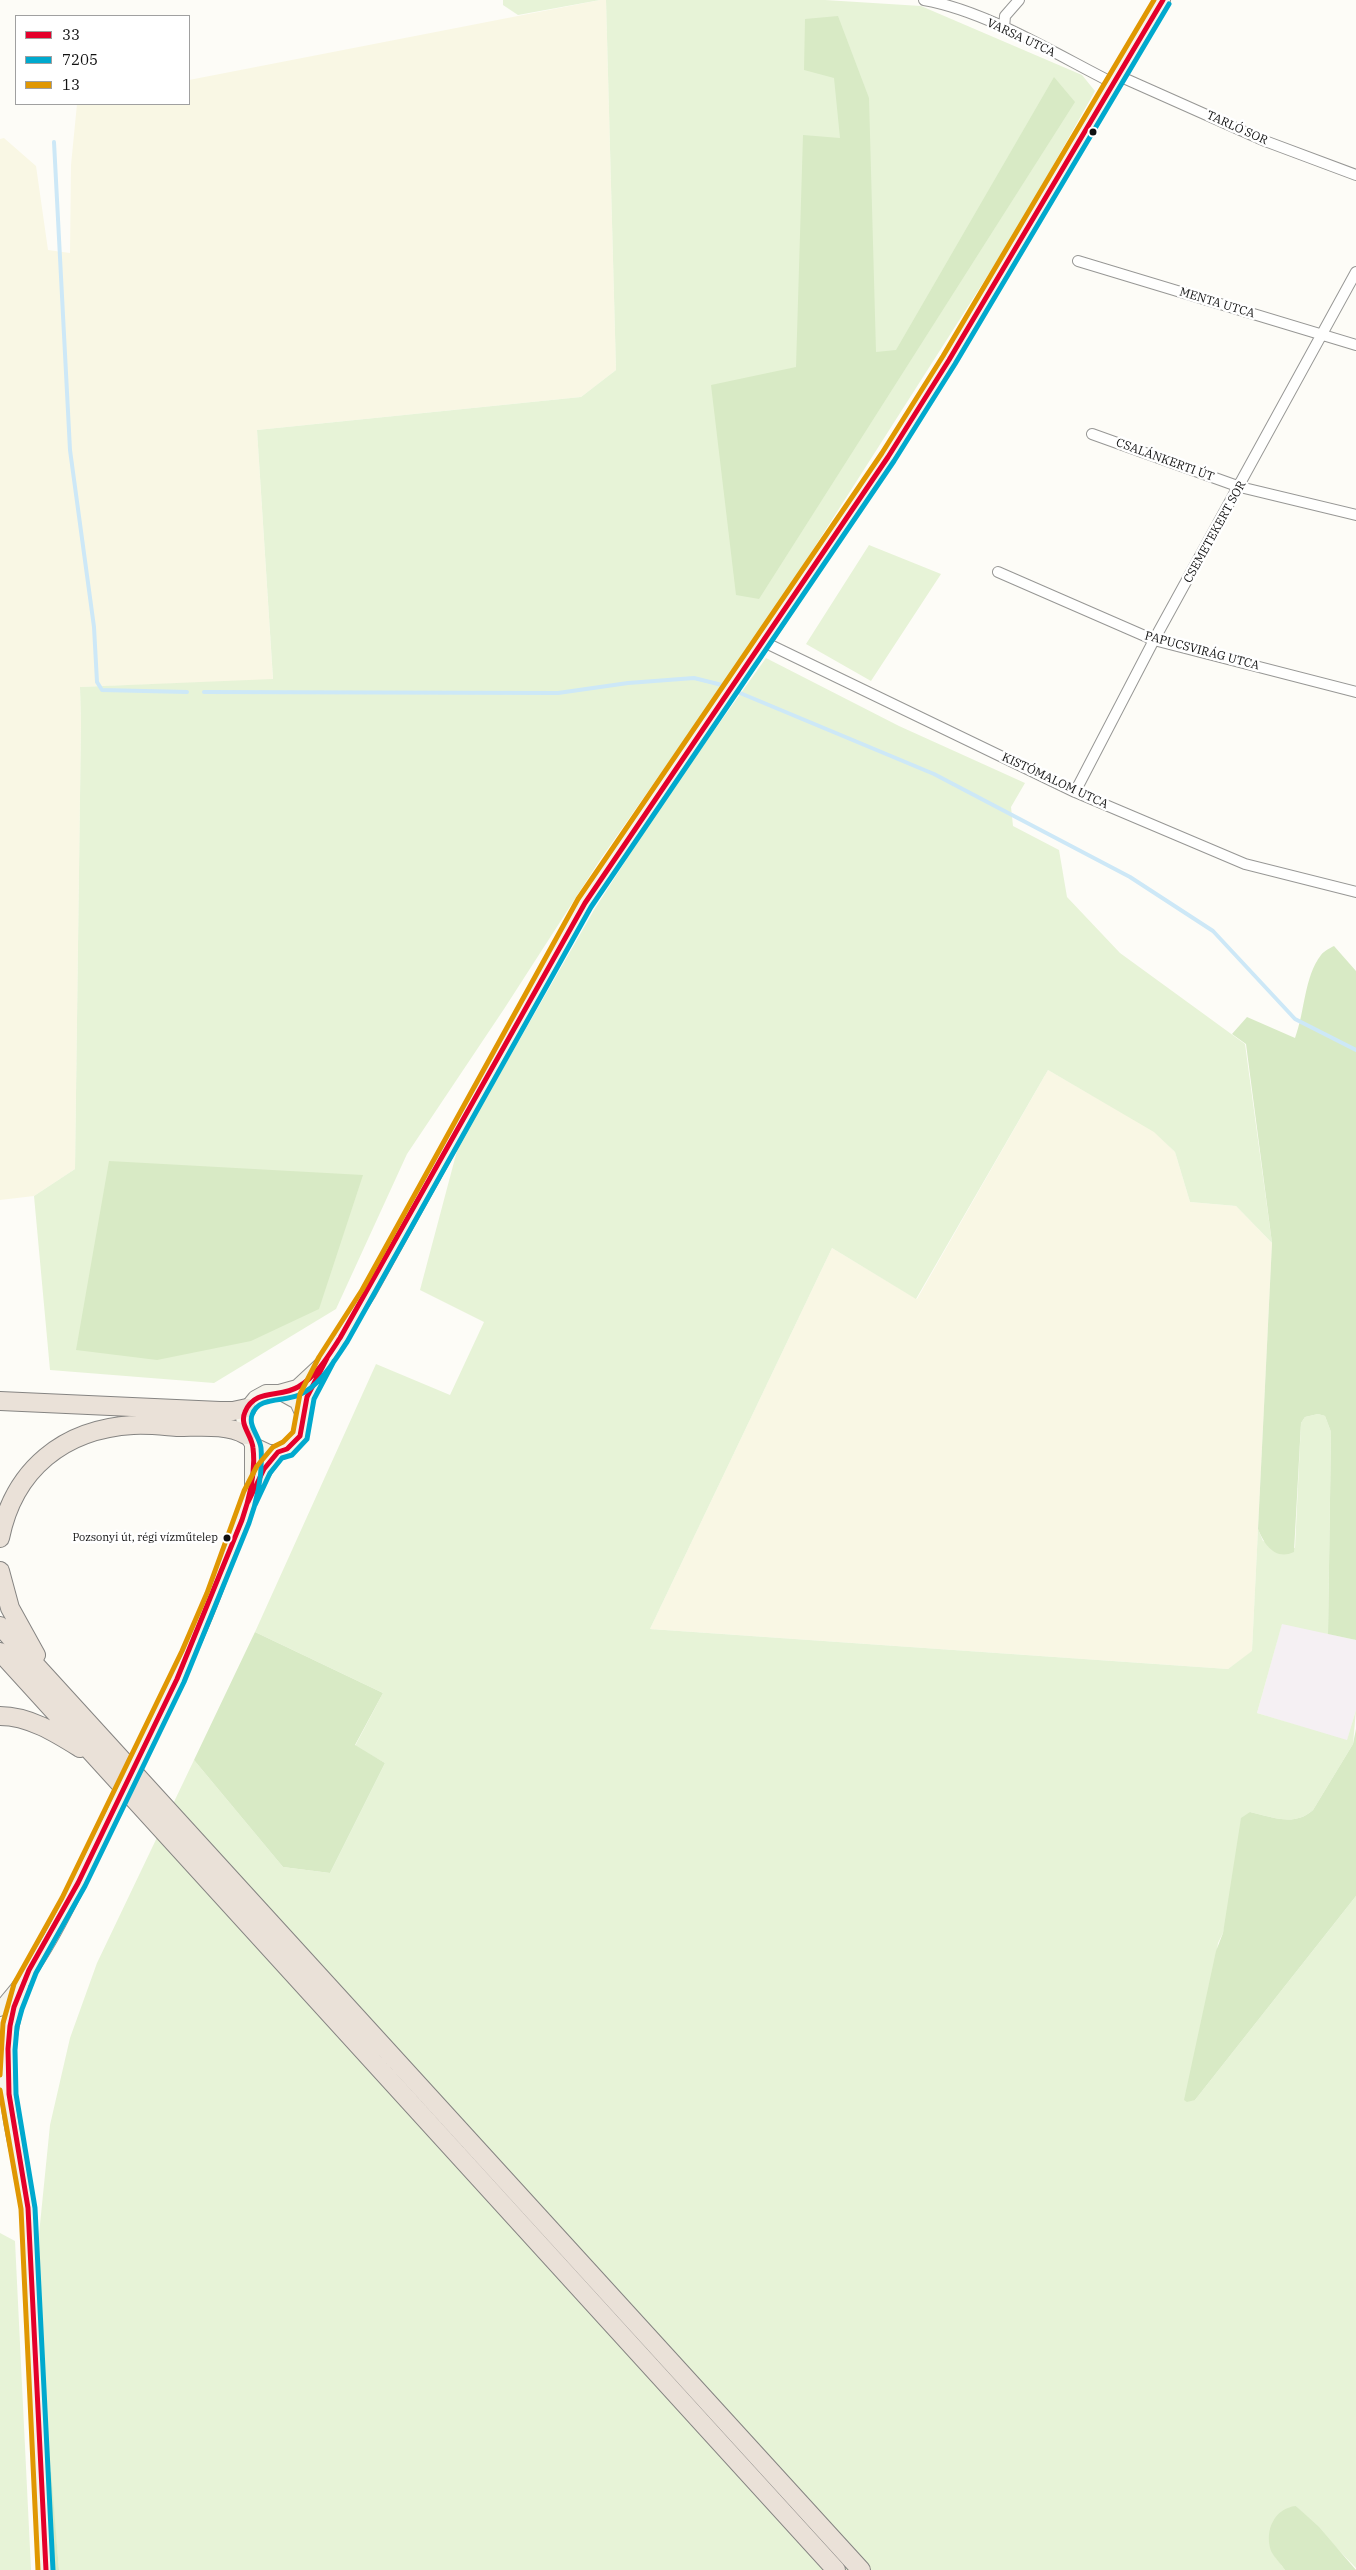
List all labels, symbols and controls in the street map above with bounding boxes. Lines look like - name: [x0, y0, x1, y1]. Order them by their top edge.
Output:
- legend: [15, 15, 190, 105]
- street label: VARSA UTCA: [984, 16, 1058, 60]
- text: 33: [62, 25, 80, 44]
- text: 7205: [62, 50, 98, 69]
- text: 13: [62, 75, 80, 94]
- street label: TARLÓ SOR: [1204, 108, 1270, 148]
- unlabelled marker: [1088, 127, 1098, 137]
- street label: MENTA UTCA: [1178, 285, 1256, 321]
- street label: CSALÁNKERTI ÚT: [1114, 436, 1216, 484]
- street label: CSEMETEKERT SOR: [1181, 478, 1249, 586]
- street label: PAPUCSVIRÁG UTCA: [1143, 629, 1261, 673]
- street label: KISTÓMALOM UTCA: [1000, 750, 1110, 812]
- place label: Pozsonyi út, régi vízműtelep: [72, 1531, 218, 1545]
- marker: Pozsonyi út, régi vízműtelep: [222, 1533, 232, 1543]

